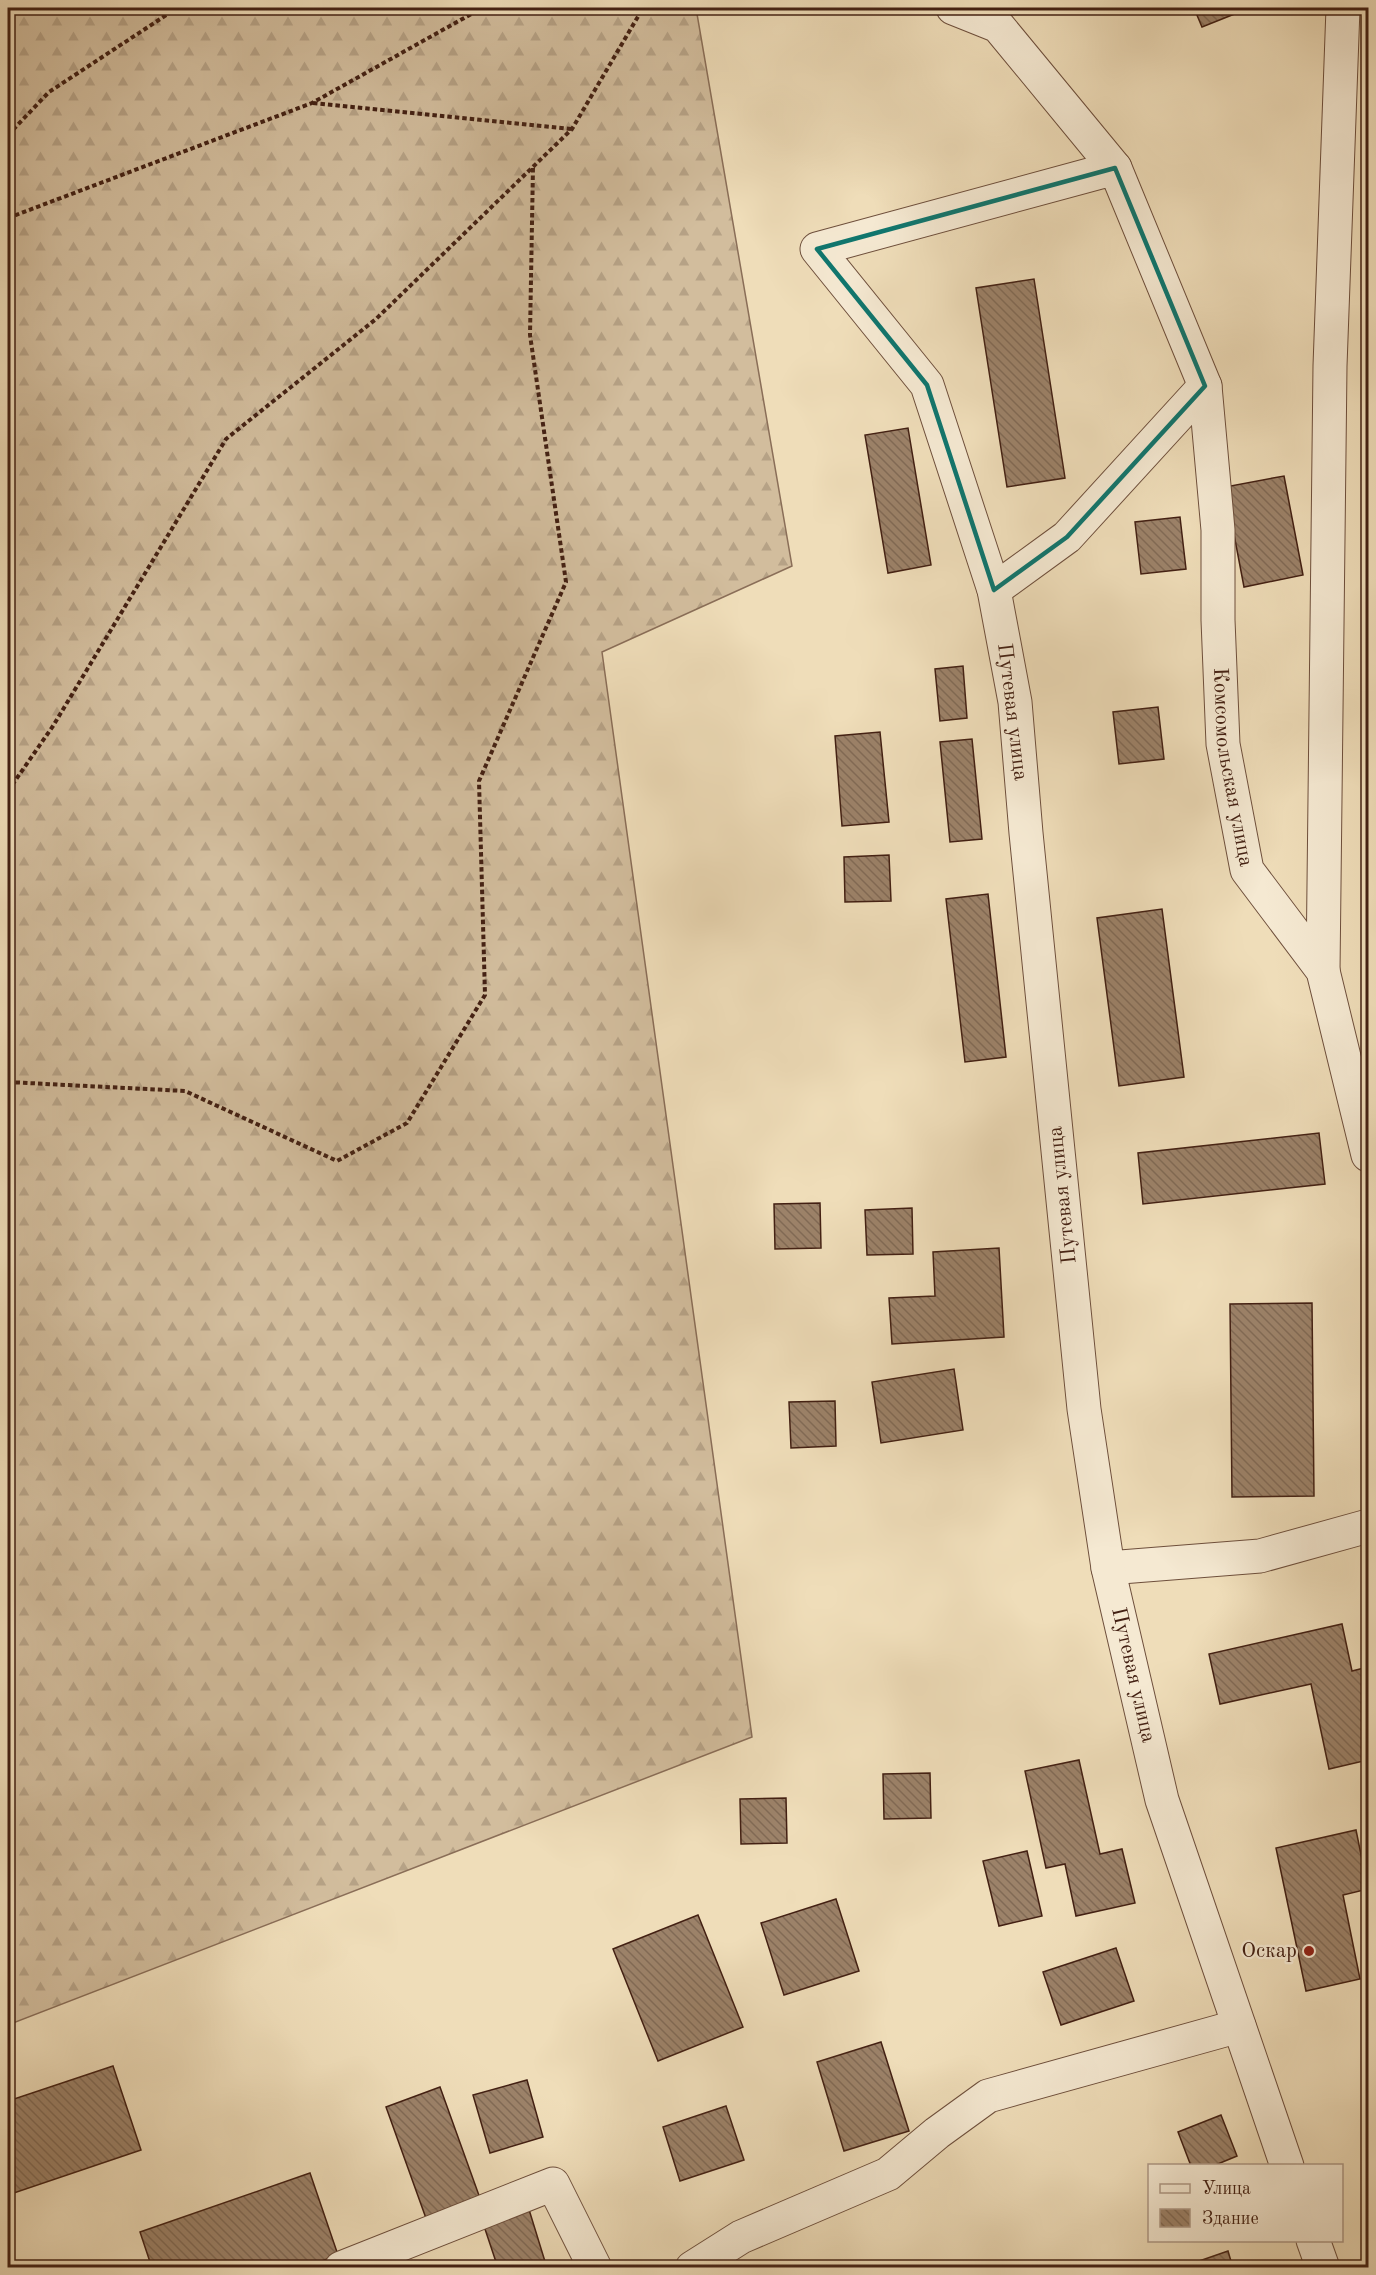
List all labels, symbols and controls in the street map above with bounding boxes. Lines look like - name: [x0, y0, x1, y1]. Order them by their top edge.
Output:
- street label: Путевая улица: [993, 642, 1031, 782]
- street label: Комсомольская улица: [1209, 667, 1257, 868]
- street label: Путевая улица: [1045, 1125, 1081, 1265]
- street label: Путевая улица: [1107, 1605, 1159, 1745]
- place label: Оскар: [1241, 1941, 1297, 1962]
- marker: Оскар: [1302, 1944, 1316, 1958]
- legend: [1148, 2164, 1343, 2242]
- text: Улица: [1202, 2180, 1251, 2198]
- text: Здание: [1202, 2210, 1259, 2228]

